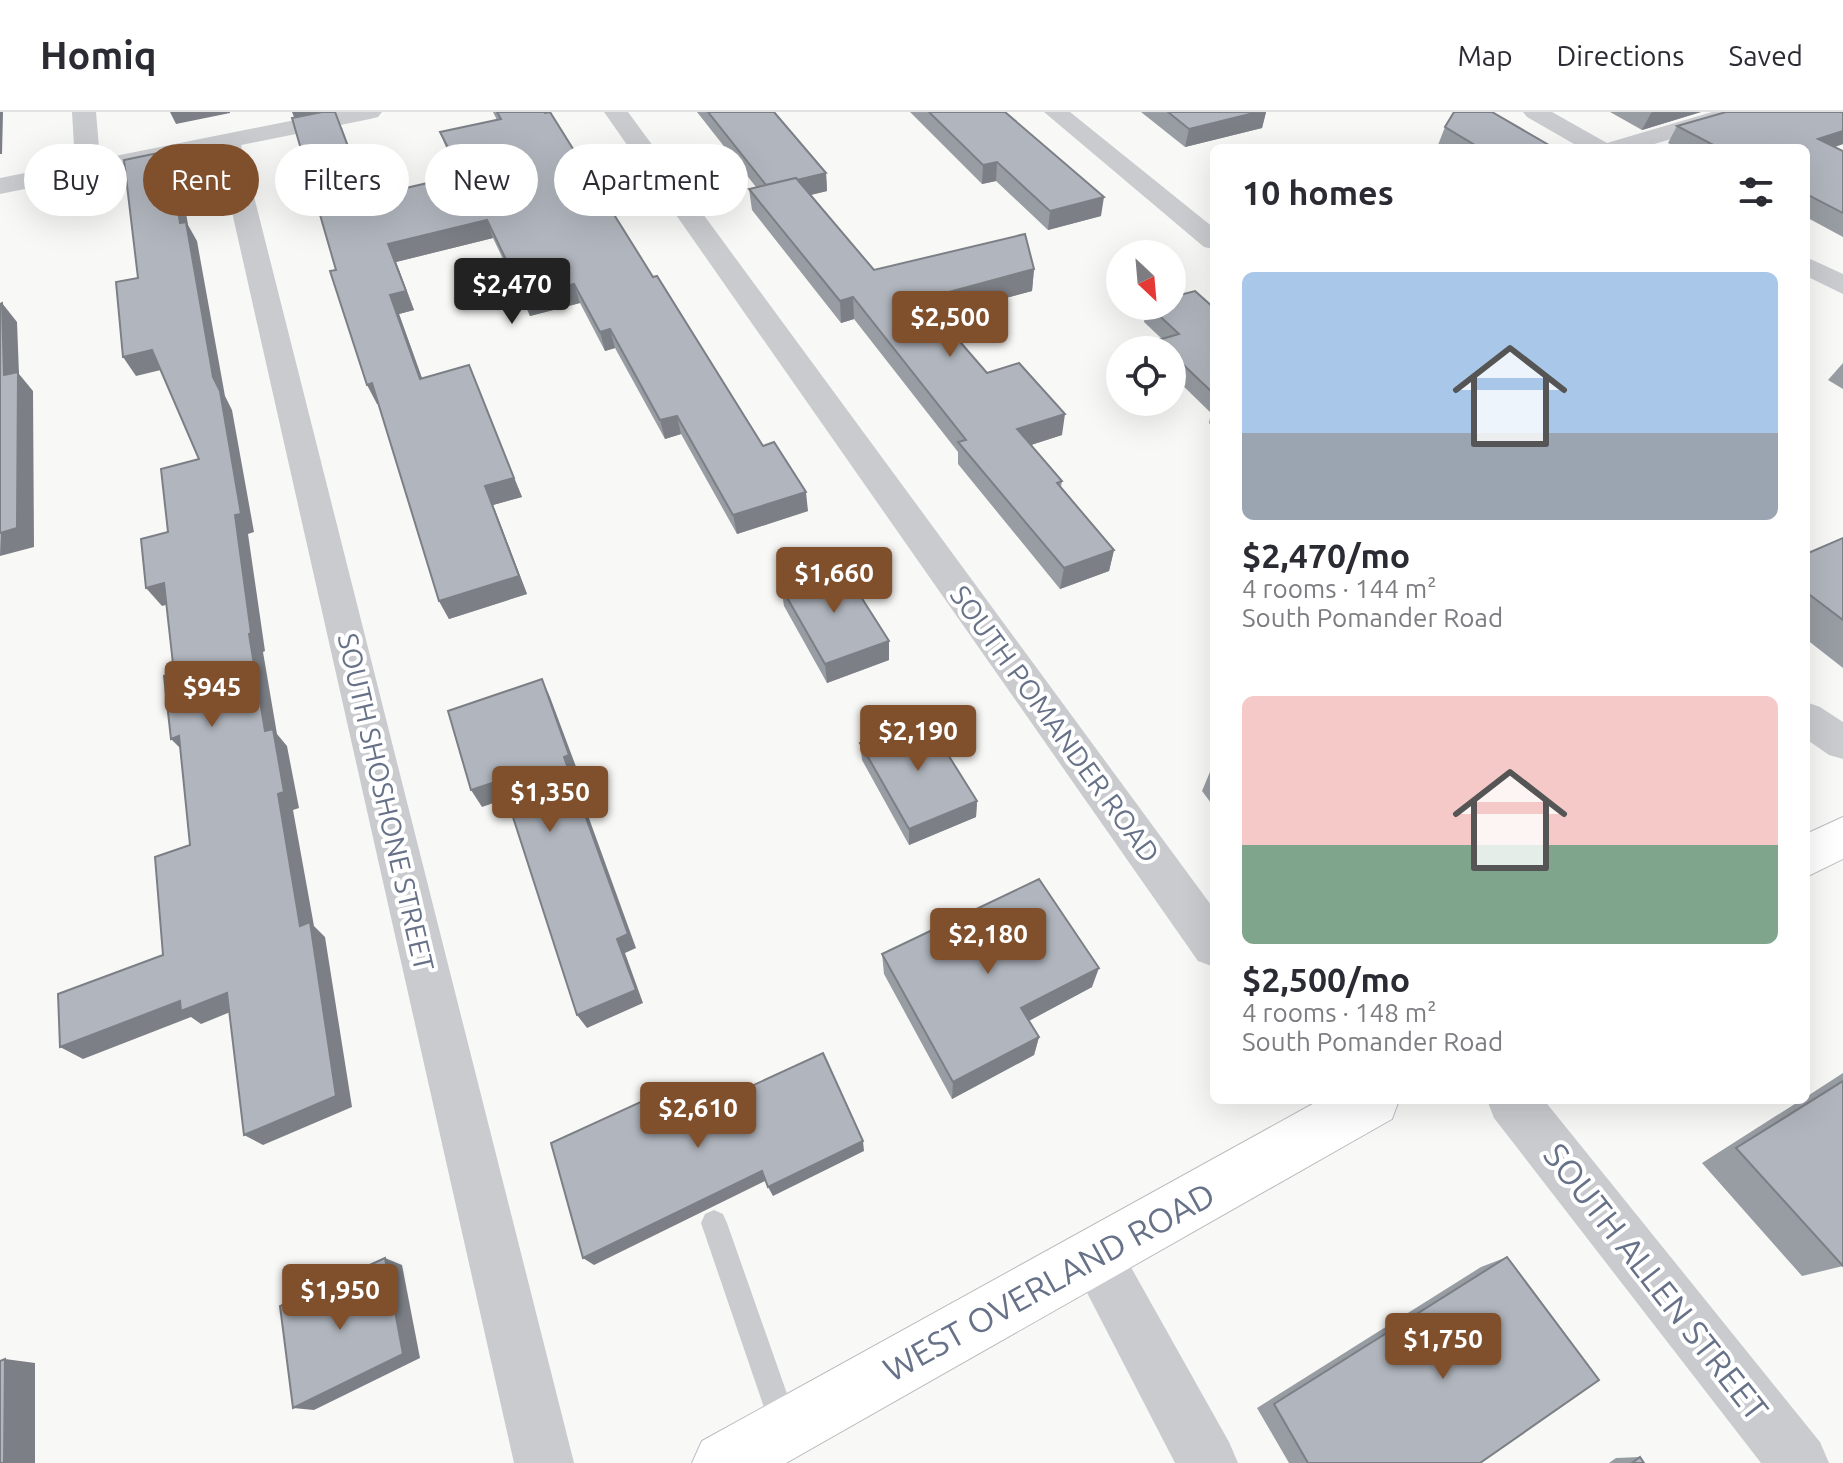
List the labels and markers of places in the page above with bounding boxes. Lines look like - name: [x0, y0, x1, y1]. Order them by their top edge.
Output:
- pin: $2,470: [447, 258, 577, 326]
- pin: $2,500: [885, 291, 1015, 359]
- pin: $1,660: [769, 547, 899, 615]
- pin: $945: [165, 661, 259, 729]
- pin: $2,190: [853, 705, 983, 773]
- pin: $1,350: [485, 766, 615, 834]
- pin: $2,180: [923, 908, 1053, 976]
- pin: $2,610: [633, 1082, 763, 1150]
- pin: $1,950: [275, 1264, 405, 1332]
- pin: $1,750: [1378, 1313, 1508, 1381]

